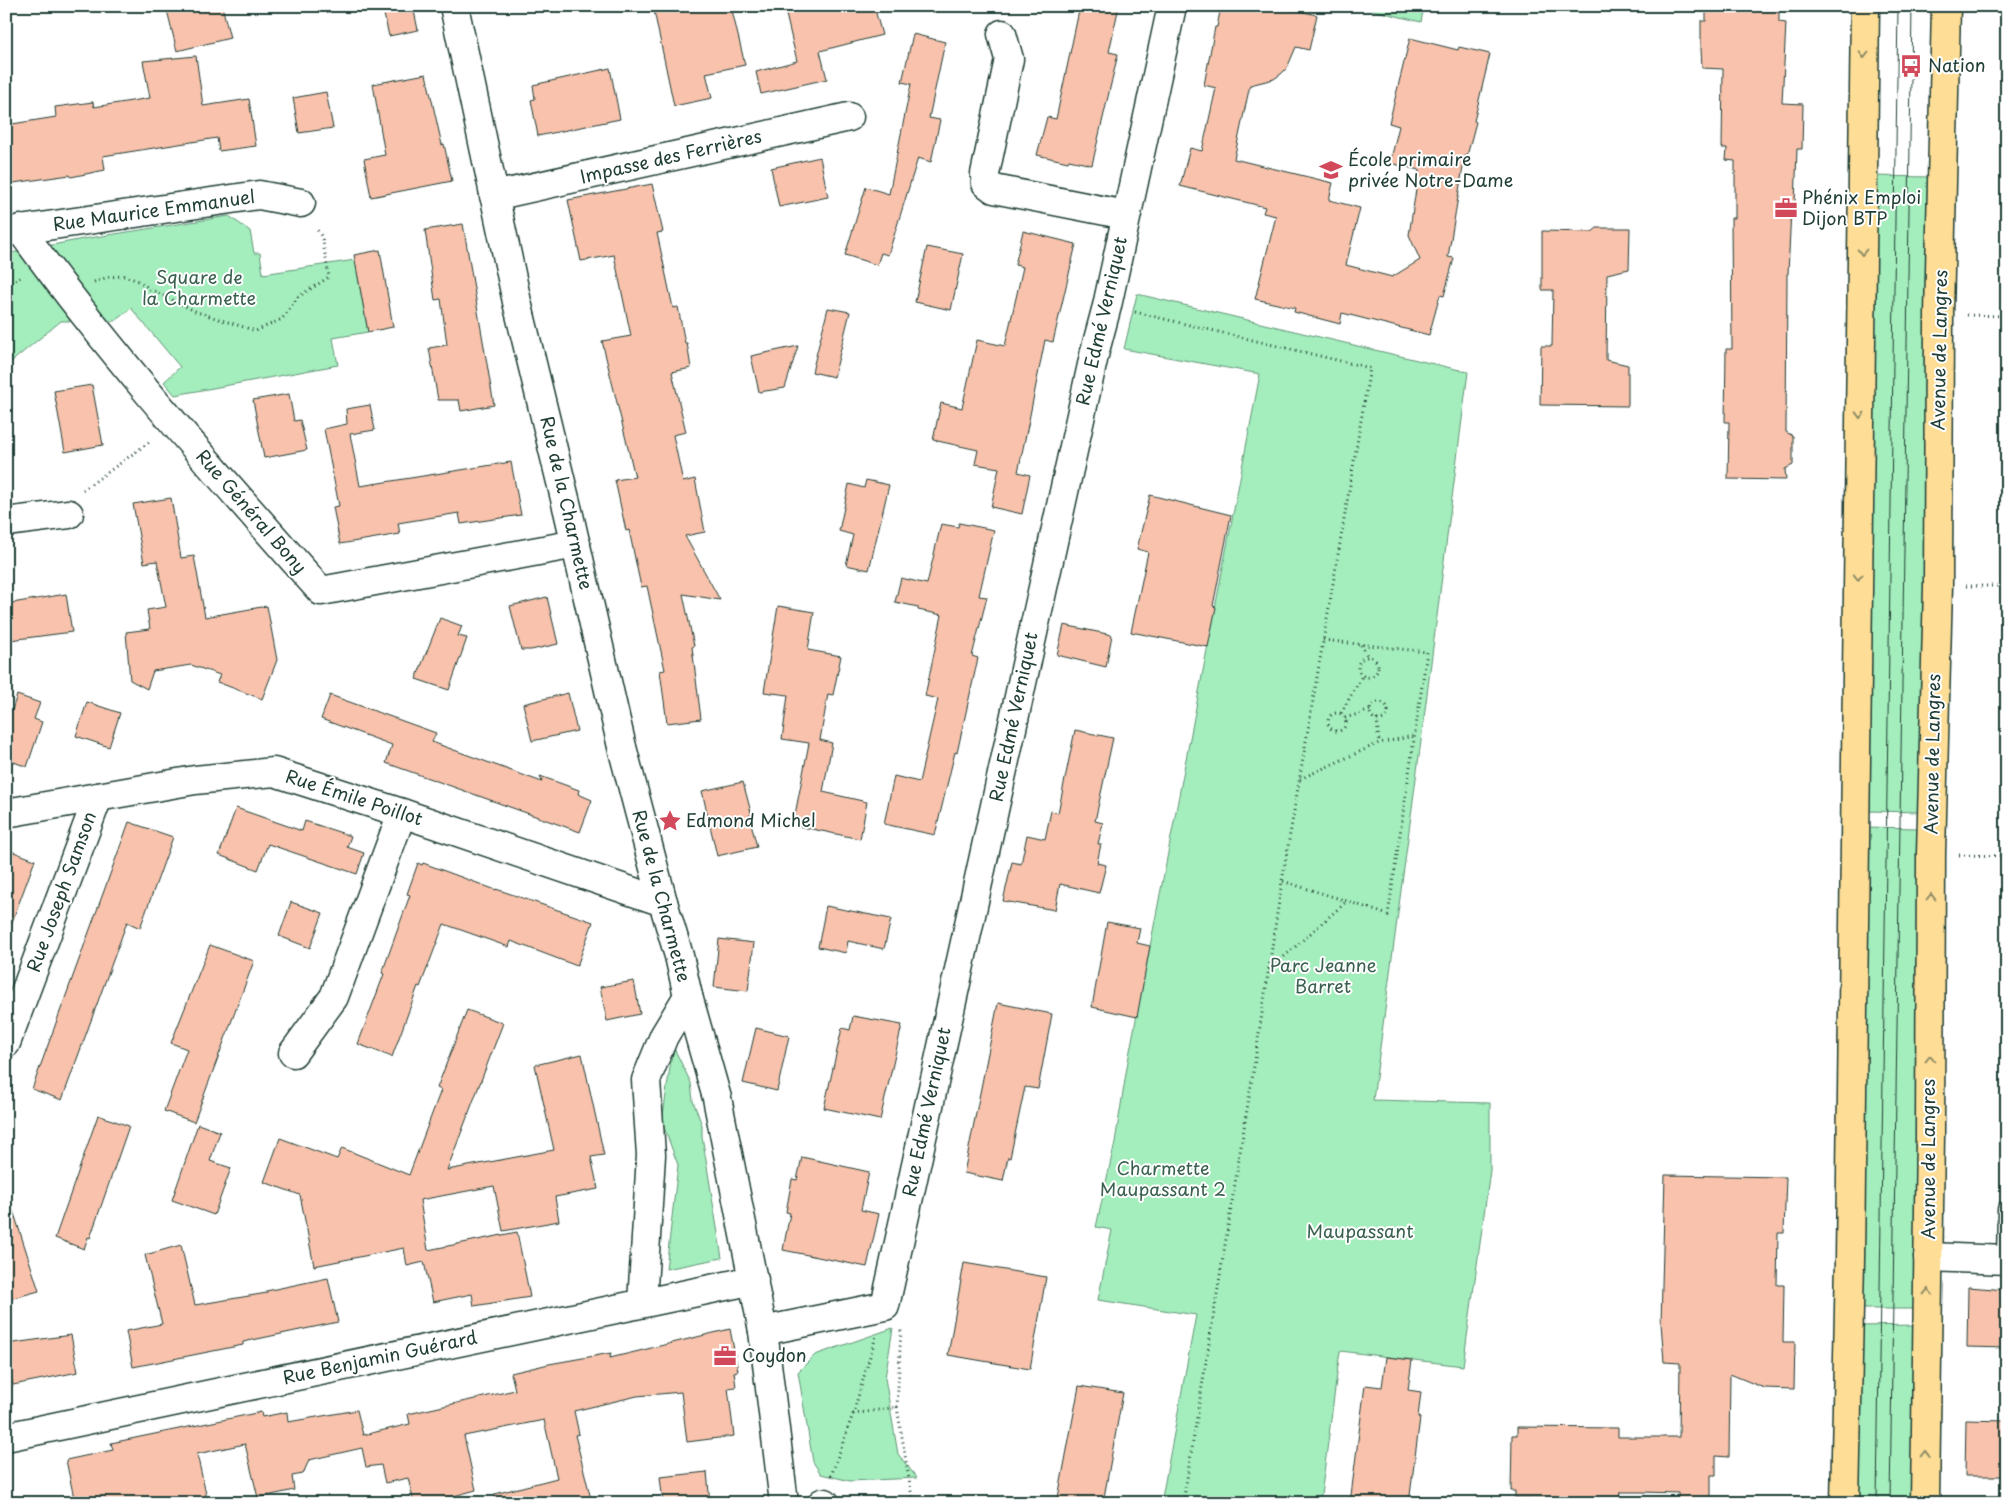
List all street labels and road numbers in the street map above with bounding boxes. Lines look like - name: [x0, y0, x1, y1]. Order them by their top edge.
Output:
- street label: Impasse des Ferrières: [577, 122, 764, 190]
- street label: Rue Maurice Emmanuel: [51, 182, 257, 237]
- street label: Rue Edmé Verniquet: [1068, 234, 1133, 408]
- street label: Avenue de Langres: [1924, 269, 1953, 431]
- street label: Rue de la Charmette: [534, 413, 601, 592]
- street label: Rue Général Bony: [190, 443, 314, 579]
- street label: Rue Edmé Verniquet: [981, 629, 1044, 804]
- street label: Avenue de Langres: [1917, 673, 1946, 835]
- street label: Rue Émile Poillot: [282, 762, 427, 831]
- street label: Rue de la Charmette: [626, 806, 698, 985]
- street label: Rue Joseph Samson: [19, 807, 102, 975]
- street label: Rue Edmé Verniquet: [894, 1024, 957, 1199]
- street label: Avenue de Langres: [1914, 1079, 1941, 1239]
- street label: Rue Benjamin Guérard: [280, 1323, 479, 1390]

